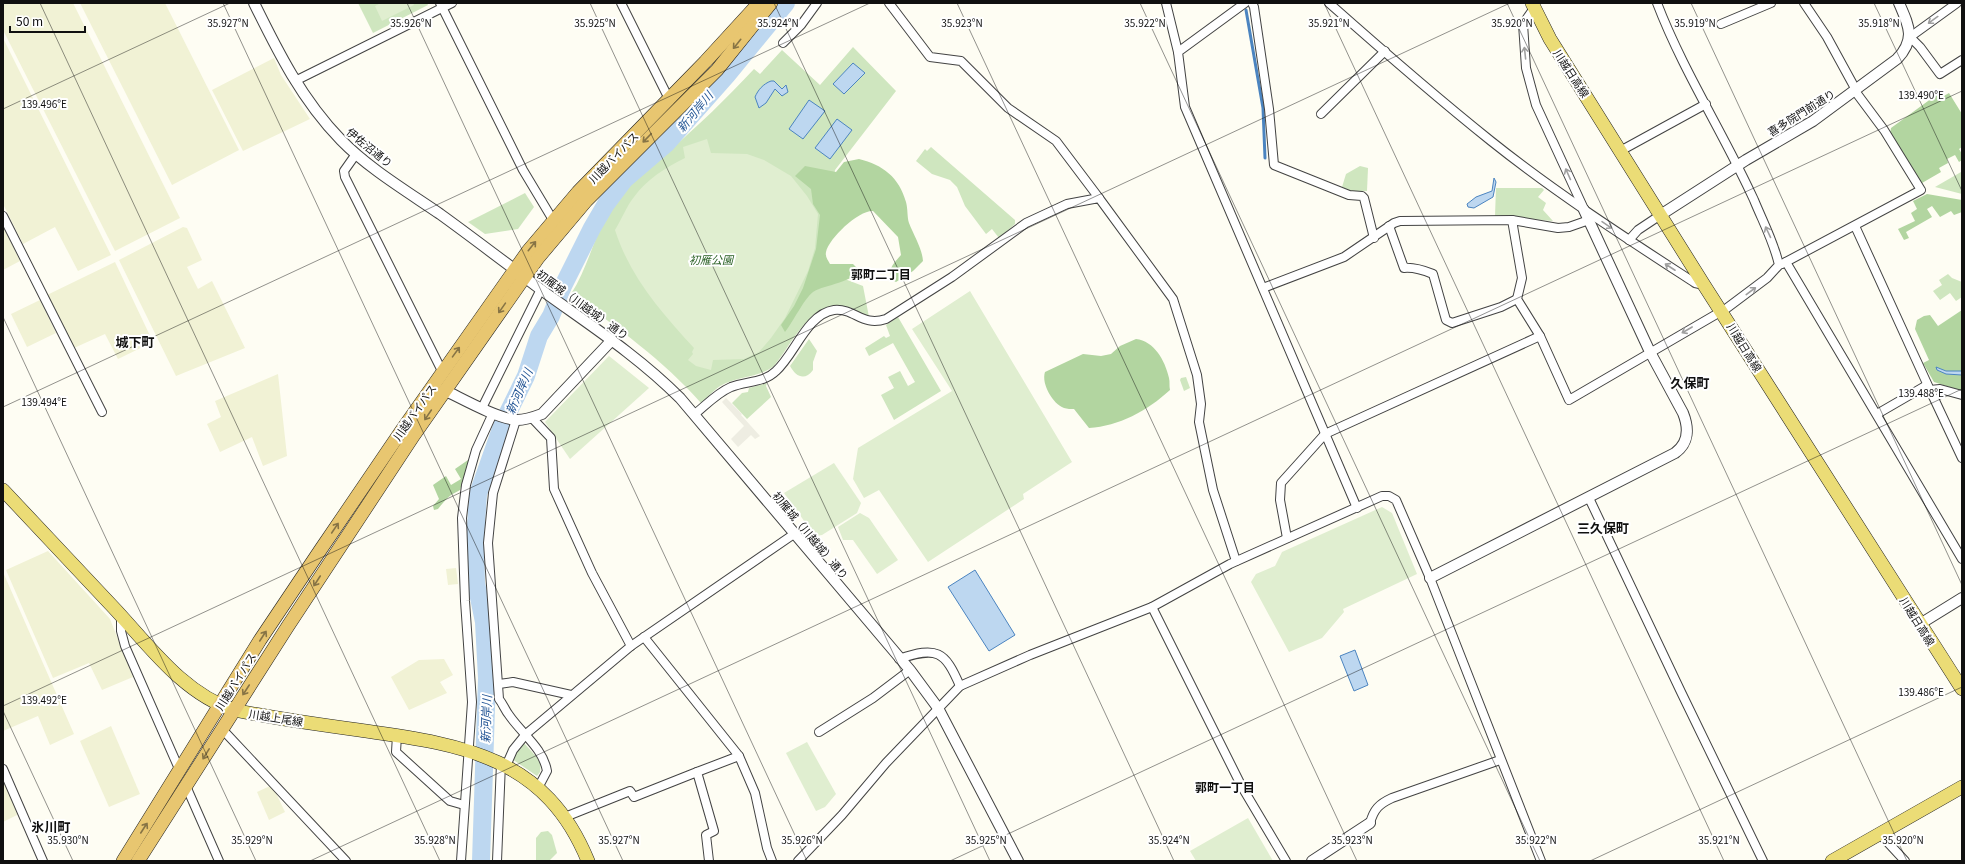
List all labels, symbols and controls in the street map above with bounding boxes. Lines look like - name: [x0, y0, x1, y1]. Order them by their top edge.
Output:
- scale bar: [10, 8, 85, 34]
- text: 50 m: [16, 12, 43, 29]
- text: 35.927°N: [207, 15, 249, 30]
- text: 35.926°N: [390, 15, 432, 30]
- text: 35.925°N: [574, 15, 616, 30]
- text: 35.924°N: [757, 15, 799, 30]
- text: 35.923°N: [941, 15, 983, 30]
- text: 35.922°N: [1124, 15, 1166, 30]
- text: 35.921°N: [1308, 15, 1350, 30]
- text: 35.920°N: [1491, 15, 1533, 30]
- text: 35.919°N: [1674, 15, 1716, 30]
- text: 35.918°N: [1858, 15, 1900, 30]
- one-way arrow: [1928, 16, 1939, 24]
- one-way arrow: [733, 39, 742, 49]
- street label: 川越日高線: [1550, 46, 1594, 100]
- one-way arrow: [1521, 47, 1528, 60]
- street label: 喜多院門前通り: [1764, 85, 1838, 139]
- water label: 新河岸川: [672, 86, 717, 135]
- text: 139.490°E: [1898, 87, 1944, 102]
- text: 139.496°E: [21, 96, 67, 111]
- street label: 伊佐沼通り: [344, 123, 396, 171]
- street label: 川越バイパス: [584, 128, 642, 186]
- one-way arrow: [642, 133, 652, 143]
- one-way arrow: [1564, 169, 1571, 181]
- one-way arrow: [1601, 221, 1612, 229]
- one-way arrow: [1764, 226, 1771, 238]
- one-way arrow: [527, 241, 536, 252]
- park label: 初雁公園: [689, 251, 735, 267]
- one-way arrow: [1665, 263, 1676, 271]
- street label: 初雁城（川越城）通り: [534, 265, 632, 343]
- district label: 郭町二丁目: [851, 265, 911, 282]
- one-way arrow: [1745, 287, 1756, 295]
- one-way arrow: [498, 302, 506, 313]
- street label: 川越日高線: [1724, 319, 1766, 375]
- one-way arrow: [1682, 326, 1694, 334]
- district label: 城下町: [115, 332, 155, 351]
- one-way arrow: [452, 347, 460, 358]
- water label: 新河岸川: [500, 364, 536, 416]
- district label: 久保町: [1670, 373, 1710, 392]
- street label: 川越バイパス: [389, 380, 439, 444]
- text: 139.488°E: [1898, 385, 1944, 400]
- text: 139.494°E: [21, 394, 67, 409]
- one-way arrow: [424, 409, 432, 420]
- street label: 初雁城（川越城）通り: [770, 488, 852, 582]
- district label: 三久保町: [1577, 518, 1629, 537]
- one-way arrow: [331, 523, 339, 534]
- one-way arrow: [313, 575, 321, 586]
- street label: 川越日高線: [1897, 593, 1939, 649]
- one-way arrow: [259, 631, 267, 642]
- street label: 川越バイパス: [211, 649, 259, 713]
- one-way arrow: [242, 684, 250, 696]
- text: 139.486°E: [1898, 684, 1944, 699]
- text: 139.492°E: [21, 692, 67, 707]
- water label: 新河岸川: [476, 693, 494, 743]
- street label: 川越上尾線: [248, 705, 304, 729]
- one-way arrow: [201, 749, 210, 760]
- district label: 郭町一丁目: [1195, 778, 1255, 795]
- district label: 氷川町: [31, 817, 71, 836]
- one-way arrow: [140, 823, 148, 834]
- text: 35.930°N: [47, 832, 89, 847]
- text: 35.929°N: [231, 832, 273, 847]
- text: 35.928°N: [414, 832, 456, 847]
- text: 35.927°N: [598, 832, 640, 847]
- text: 35.926°N: [781, 832, 823, 847]
- text: 35.925°N: [965, 832, 1007, 847]
- text: 35.924°N: [1148, 832, 1190, 847]
- text: 35.923°N: [1331, 832, 1373, 847]
- text: 35.922°N: [1515, 832, 1557, 847]
- text: 35.921°N: [1698, 832, 1740, 847]
- text: 35.920°N: [1882, 832, 1924, 847]

